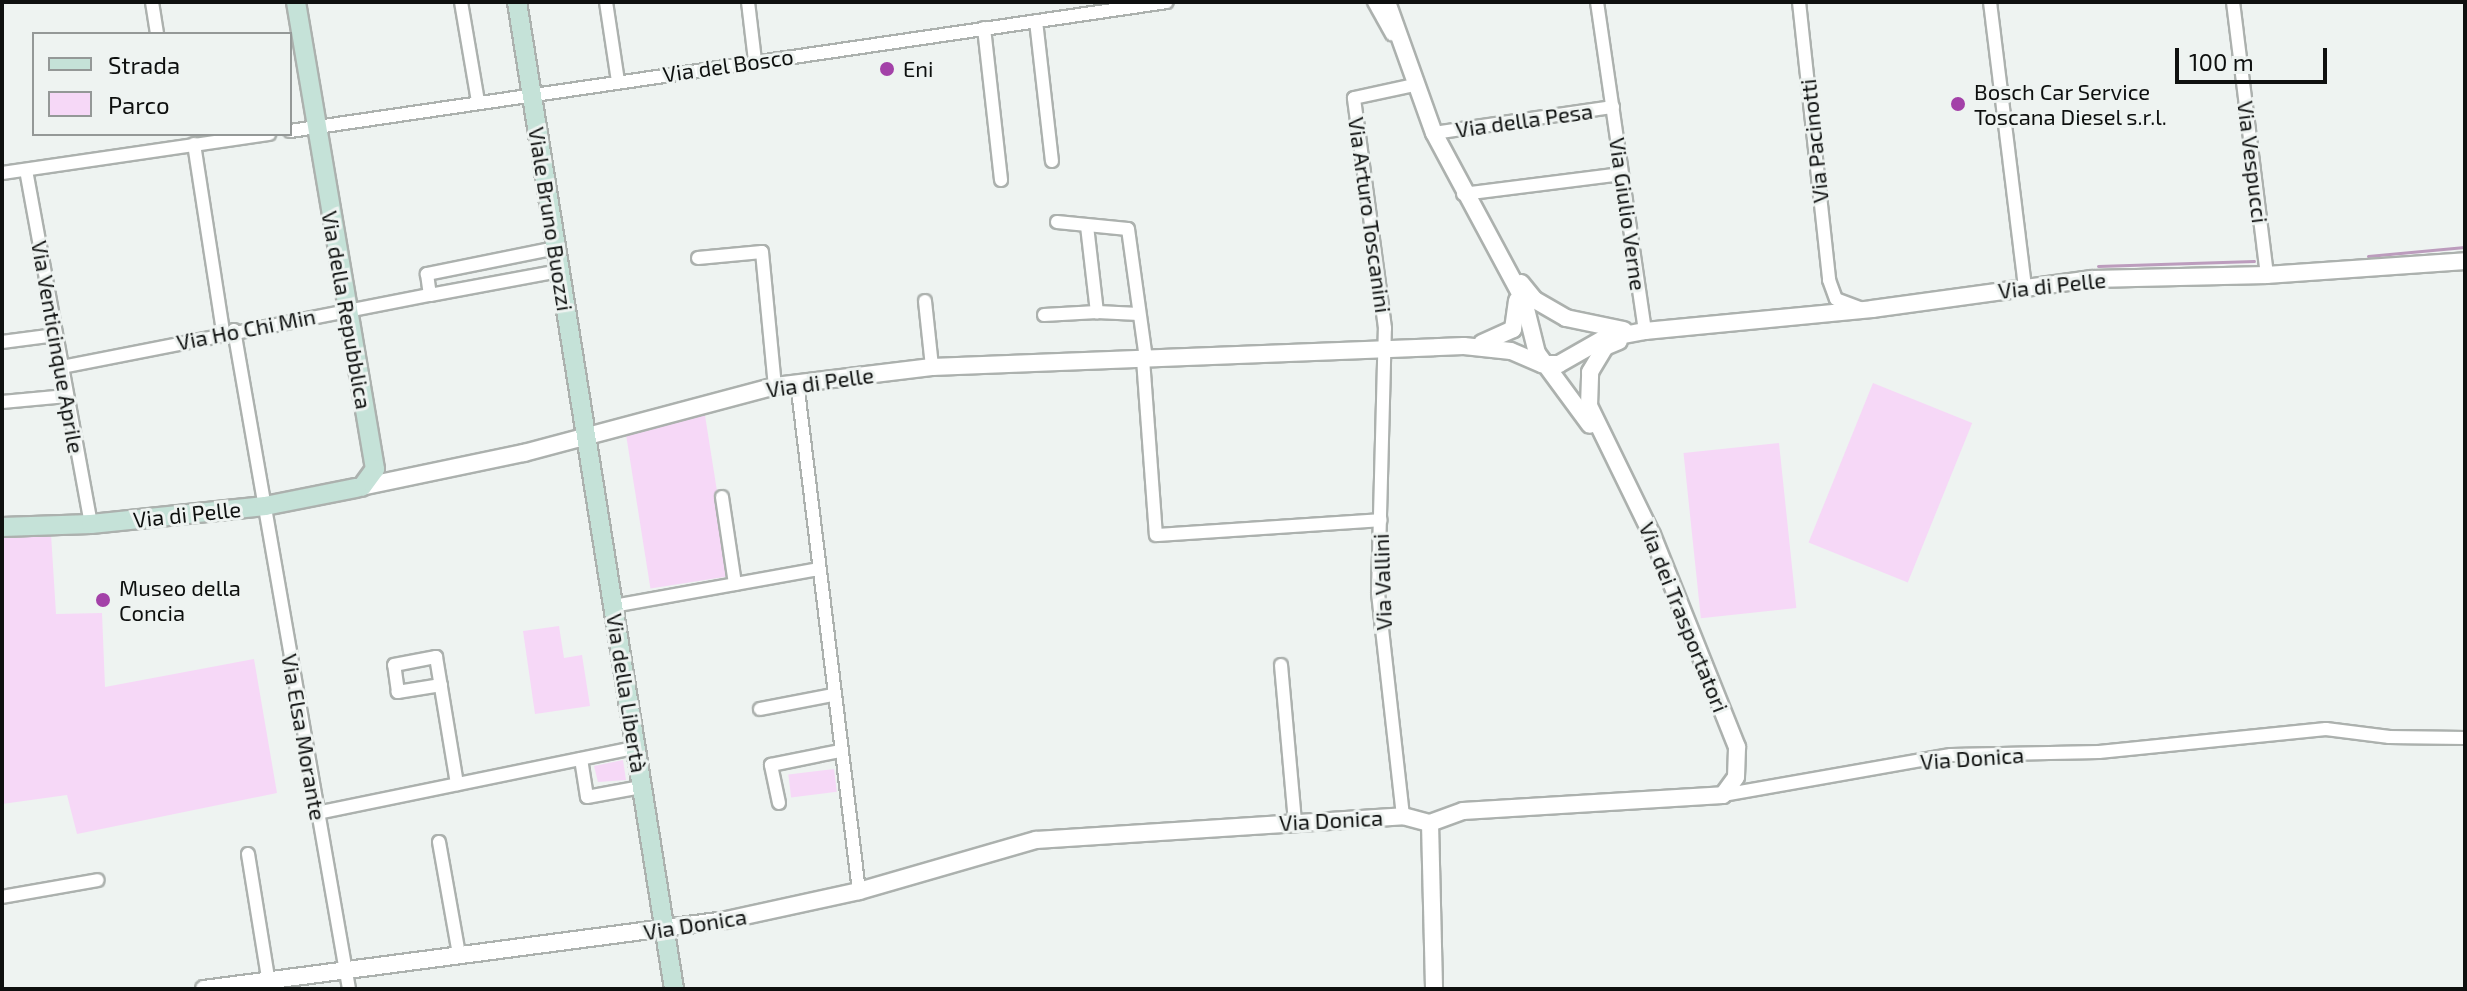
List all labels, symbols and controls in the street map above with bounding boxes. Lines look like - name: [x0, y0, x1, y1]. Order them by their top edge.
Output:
- legend: [32, 32, 292, 136]
- scale bar: [2179, 32, 2331, 82]
- street label: Via del Bosco: [661, 43, 795, 87]
- text: 100 m: [2189, 47, 2254, 76]
- text: Strada: [108, 50, 180, 79]
- place label: Eni: [903, 56, 934, 82]
- marker: Eni: [878, 60, 896, 78]
- street label: Via Pacinotti: [1794, 78, 1834, 204]
- place label: Bosch Car Service Toscana Diesel s.r.l.: [1974, 78, 2167, 130]
- text: Parco: [108, 90, 170, 119]
- marker: Bosch Car Service Toscana Diesel s.r.l.: [1949, 95, 1967, 113]
- street label: Via della Pesa: [1454, 97, 1594, 143]
- street label: Via Vespucci: [2232, 99, 2274, 225]
- street label: Via Arturo Toscanini: [1343, 115, 1397, 315]
- street label: Viale Bruno Buozzi: [523, 125, 579, 313]
- street label: Via Giulio Verne: [1604, 135, 1652, 293]
- street label: Via della Repubblica: [317, 209, 377, 411]
- street label: Via Venticinque Aprile: [26, 238, 90, 456]
- street label: Via di Pelle: [1997, 266, 2107, 304]
- street label: Via Ho Chi Min: [174, 303, 318, 355]
- street label: Via di Pelle: [765, 361, 875, 403]
- street label: Via di Pelle: [132, 495, 242, 533]
- street label: Via dei Trasportatori: [1634, 518, 1734, 716]
- street label: Via Vallini: [1367, 533, 1397, 631]
- place label: Museo della Concia: [119, 574, 241, 626]
- marker: Museo della Concia: [94, 591, 112, 609]
- street label: Via della Libertà: [601, 612, 653, 774]
- street label: Via Elsa Morante: [276, 652, 332, 822]
- street label: Via Donica: [1919, 741, 2025, 775]
- street label: Via Donica: [1278, 804, 1384, 836]
- street label: Via Donica: [642, 903, 748, 945]

